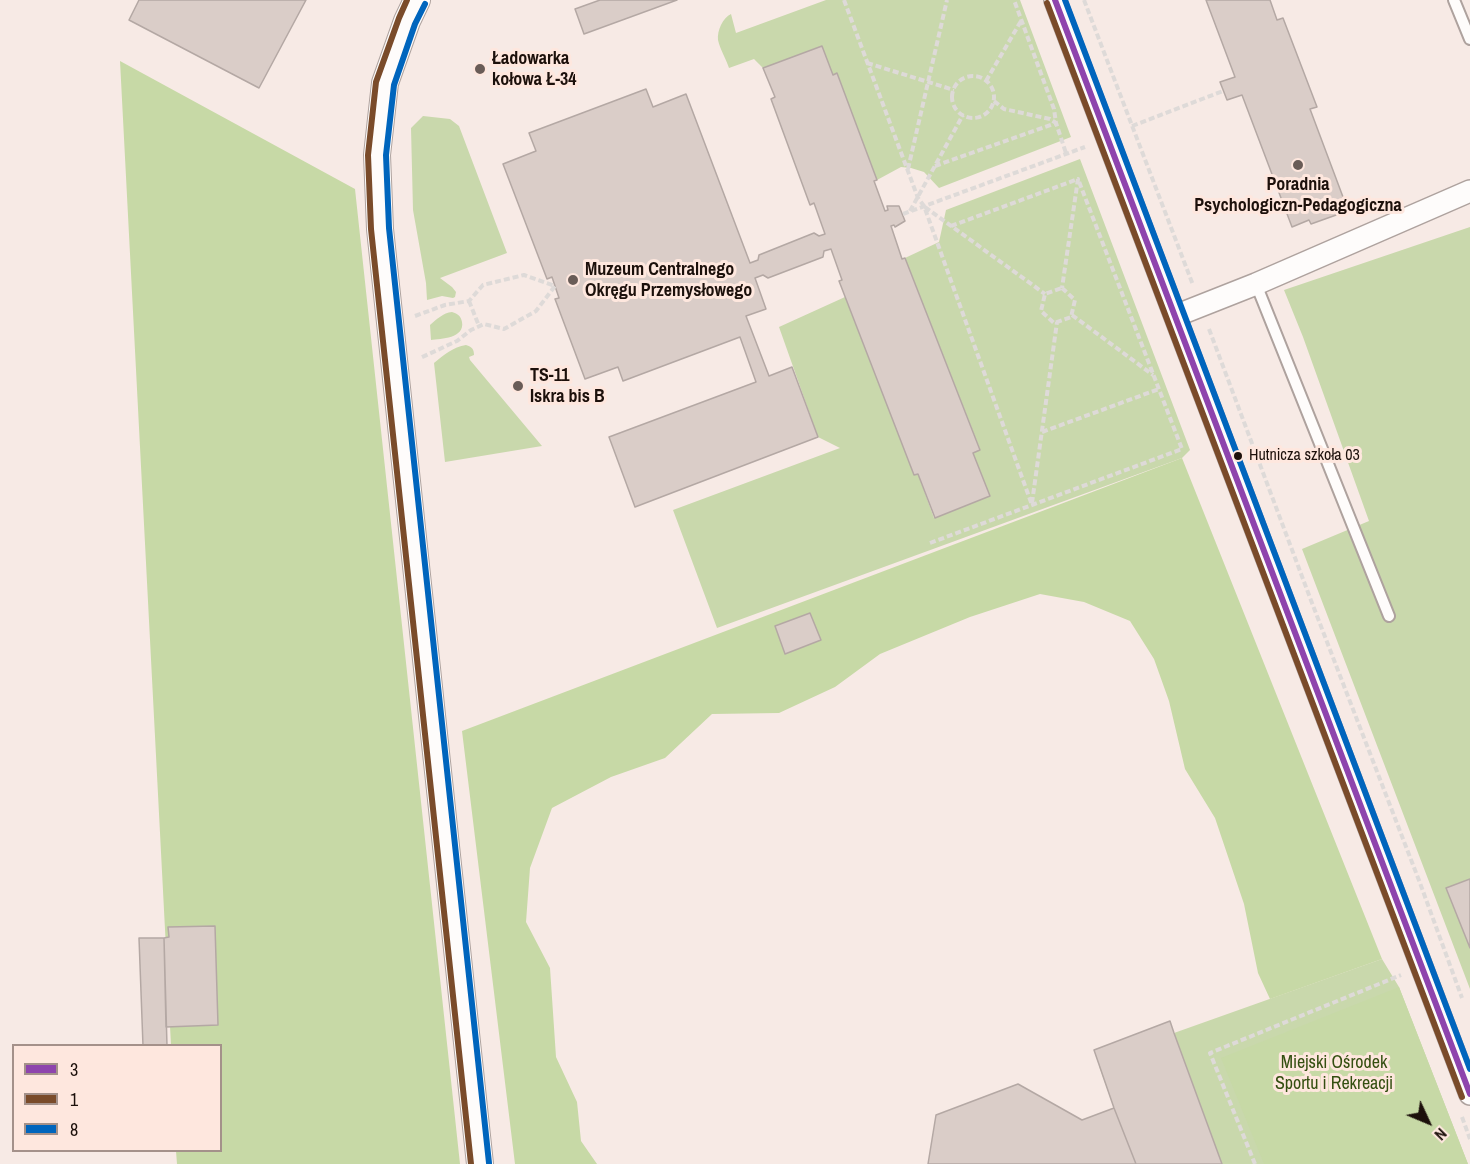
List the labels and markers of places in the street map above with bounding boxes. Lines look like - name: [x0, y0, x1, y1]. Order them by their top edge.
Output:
- place label: Ładowarka kołowa Ł-34: [492, 48, 576, 90]
- marker: Ładowarka kołowa Ł-34: [473, 62, 487, 76]
- marker: Poradnia Psychologiczn-Pedagogiczna: [1291, 158, 1305, 172]
- place label: Poradnia Psychologiczn-Pedagogiczna: [1194, 174, 1402, 216]
- place label: Muzeum Centralnego Okręgu Przemysłowego: [585, 259, 752, 302]
- marker: Muzeum Centralnego Okręgu Przemysłowego: [566, 273, 580, 287]
- place label: TS-11 Iskra bis B: [530, 365, 605, 407]
- marker: TS-11 Iskra bis B: [511, 379, 525, 393]
- place label: Hutnicza szkoła 03: [1249, 446, 1360, 466]
- marker: Hutnicza szkoła 03: [1232, 450, 1244, 462]

